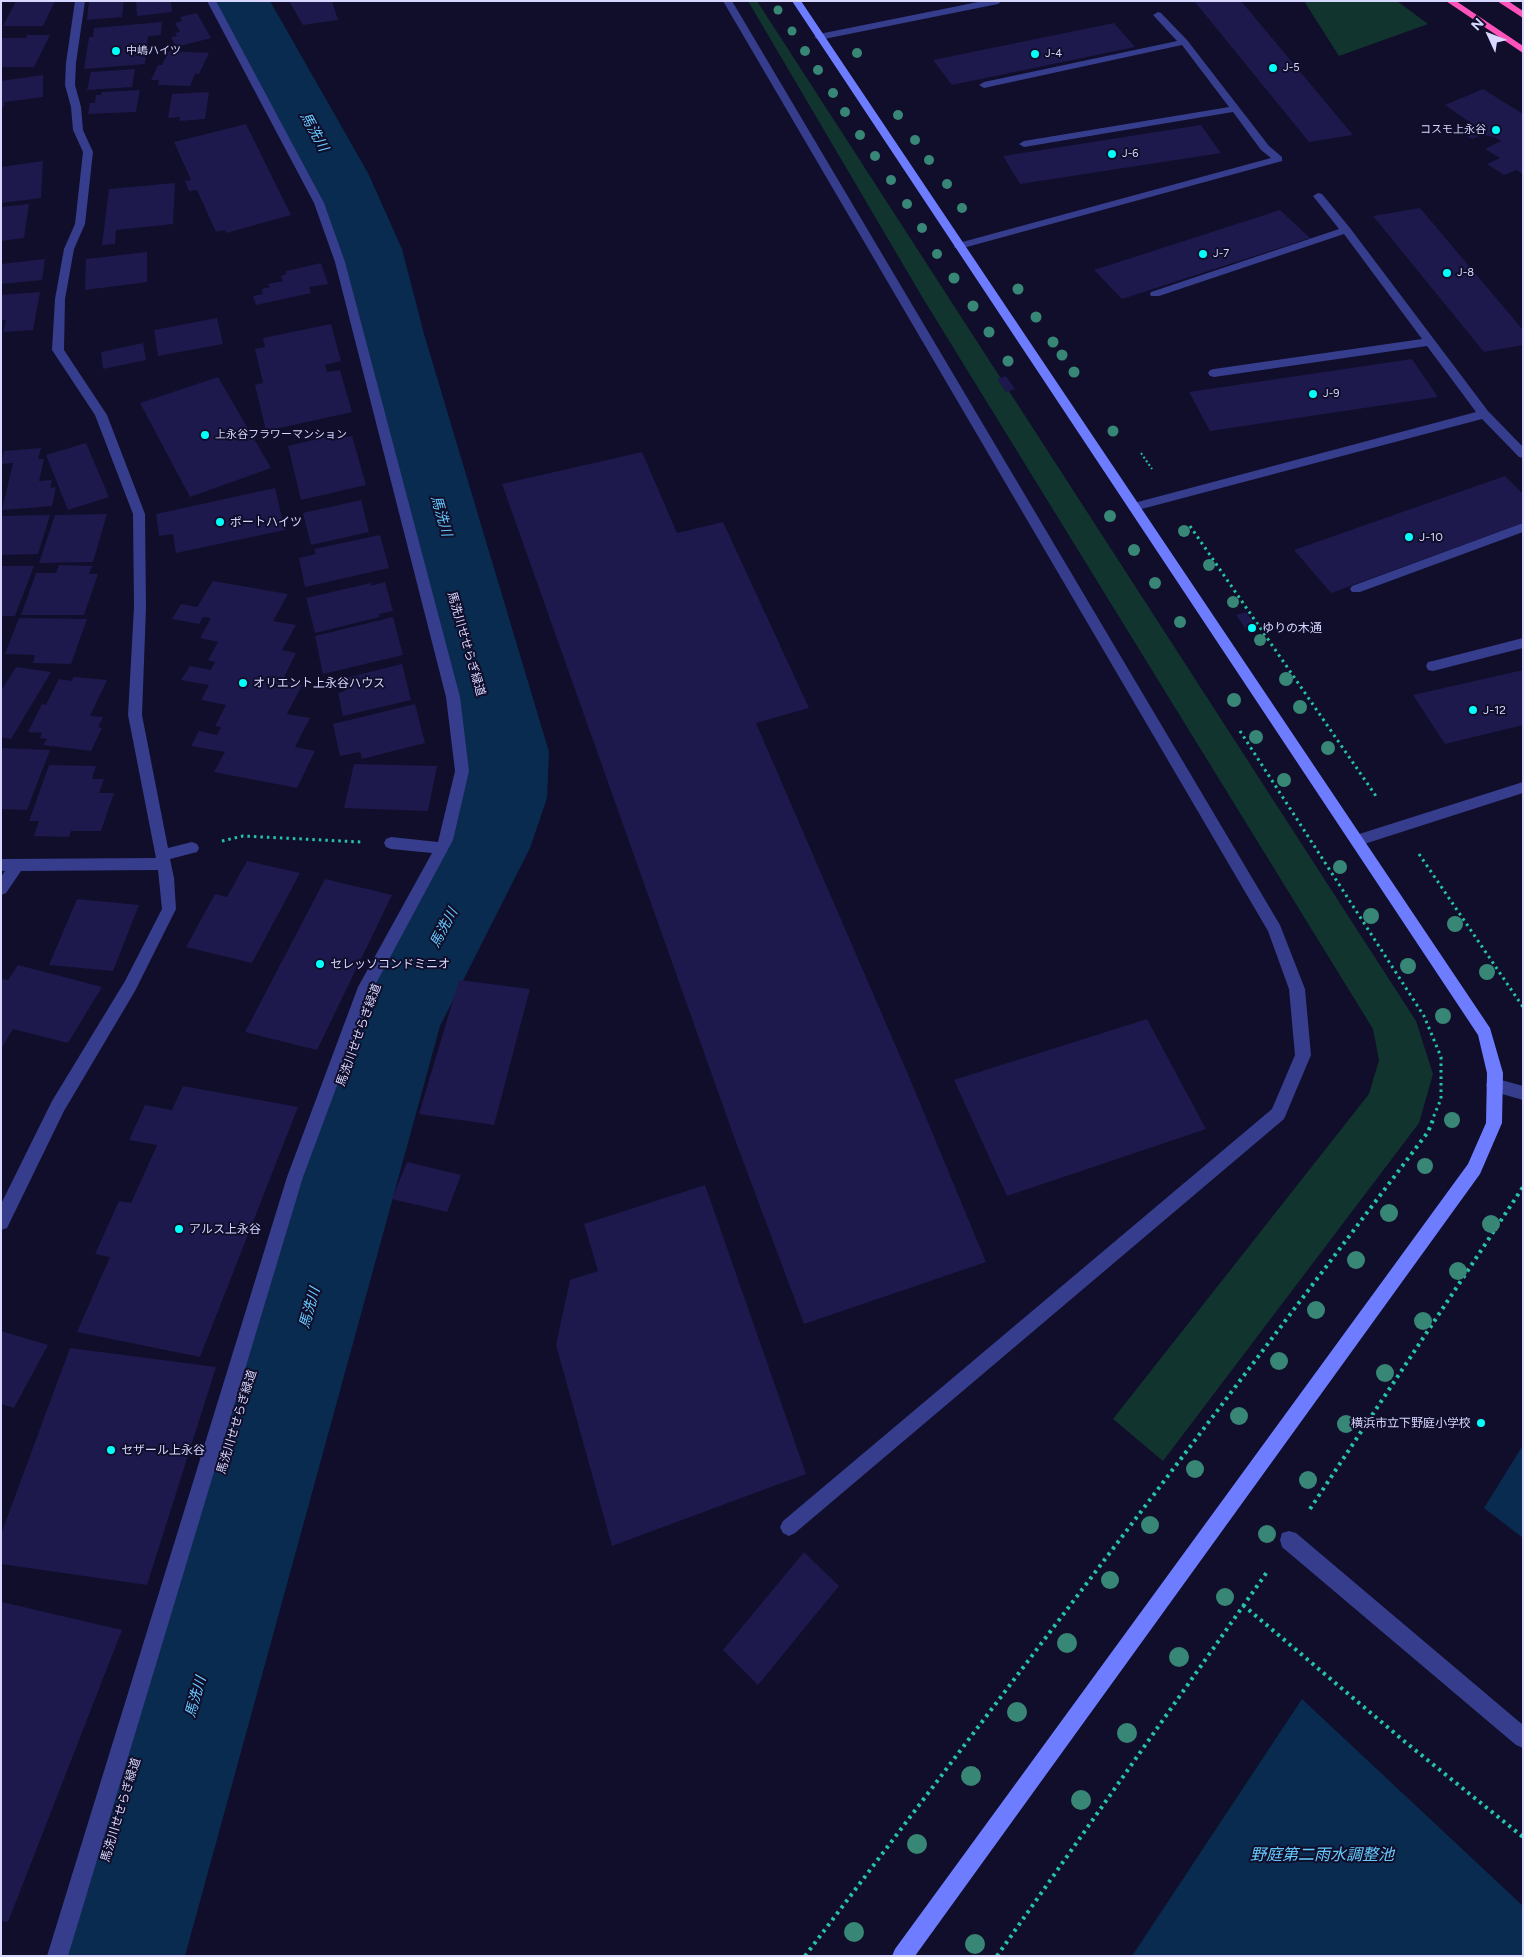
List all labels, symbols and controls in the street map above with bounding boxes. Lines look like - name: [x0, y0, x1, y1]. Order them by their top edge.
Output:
- north arrow: [1464, 10, 1514, 60]
- text: N: [1468, 15, 1488, 34]
- place label: 中嶋ハイツ: [126, 44, 181, 58]
- marker: 中嶋ハイツ: [110, 45, 122, 57]
- place label: J-4: [1045, 47, 1062, 61]
- marker: J-4: [1029, 48, 1041, 60]
- place label: J-5: [1283, 61, 1300, 75]
- marker: J-5: [1267, 62, 1279, 74]
- water label: 馬洗川: [296, 110, 332, 154]
- place label: コスモ上永谷: [1420, 123, 1486, 137]
- marker: コスモ上永谷: [1490, 124, 1502, 136]
- place label: J-6: [1122, 147, 1138, 161]
- marker: J-6: [1106, 148, 1118, 160]
- place label: J-7: [1213, 247, 1229, 261]
- marker: J-7: [1197, 248, 1209, 260]
- place label: J-8: [1457, 266, 1474, 280]
- marker: J-8: [1441, 267, 1453, 279]
- place label: J-9: [1323, 387, 1339, 401]
- marker: J-9: [1307, 388, 1319, 400]
- place label: 上永谷フラワーマンション: [215, 428, 347, 442]
- marker: 上永谷フラワーマンション: [199, 429, 211, 441]
- water label: 馬洗川: [427, 493, 455, 539]
- place label: ポートハイツ: [230, 515, 302, 529]
- marker: ポートハイツ: [214, 516, 226, 528]
- place label: J-10: [1419, 530, 1443, 544]
- marker: J-10: [1403, 531, 1415, 543]
- street label: 馬洗川せせらぎ緑道: [444, 590, 488, 698]
- place label: ゆりの木通: [1262, 621, 1322, 635]
- marker: ゆりの木通: [1246, 622, 1258, 634]
- place label: オリエント上永谷ハウス: [253, 676, 385, 690]
- marker: オリエント上永谷ハウス: [237, 677, 249, 689]
- place label: J-12: [1483, 703, 1506, 717]
- marker: J-12: [1467, 704, 1479, 716]
- water label: 馬洗川: [427, 906, 461, 950]
- place label: セレッソコンドミニオ: [330, 957, 450, 971]
- marker: セレッソコンドミニオ: [314, 958, 326, 970]
- street label: 馬洗川せせらぎ緑道: [334, 982, 384, 1088]
- place label: アルス上永谷: [189, 1222, 261, 1236]
- marker: アルス上永谷: [173, 1223, 185, 1235]
- water label: 馬洗川: [296, 1285, 324, 1331]
- street label: 馬洗川せせらぎ緑道: [214, 1368, 260, 1476]
- place label: 横浜市立下野庭小学校: [1351, 1416, 1471, 1430]
- marker: 横浜市立下野庭小学校: [1475, 1417, 1487, 1429]
- place label: セザール上永谷: [121, 1443, 205, 1457]
- marker: セザール上永谷: [105, 1444, 117, 1456]
- water label: 馬洗川: [182, 1674, 210, 1720]
- street label: 馬洗川せせらぎ緑道: [98, 1756, 144, 1864]
- water label: 野庭第二雨水調整池: [1250, 1845, 1394, 1865]

